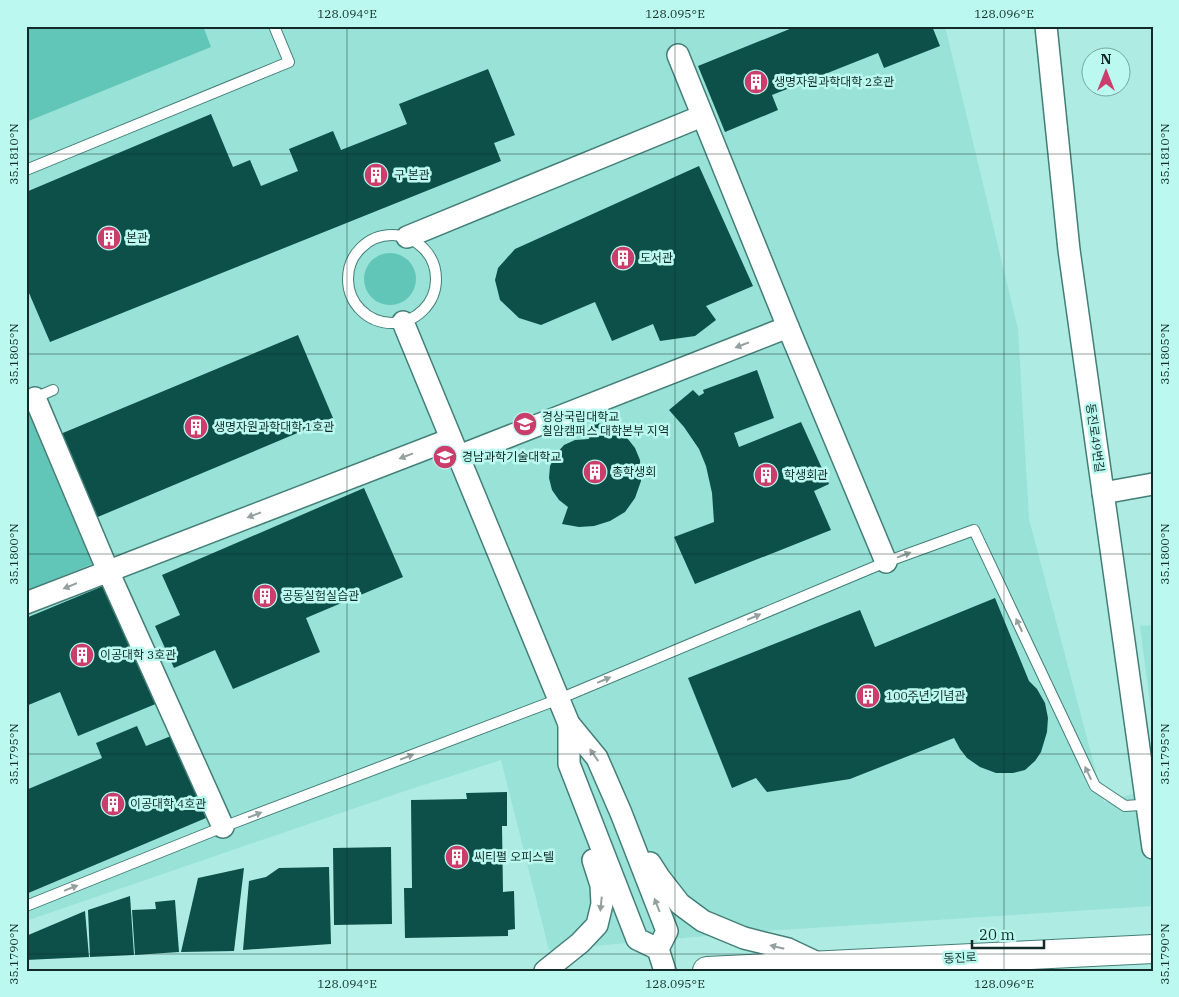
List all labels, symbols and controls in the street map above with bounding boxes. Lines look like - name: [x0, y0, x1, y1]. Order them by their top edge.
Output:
- text: 128.094°E: [317, 6, 377, 21]
- text: 128.095°E: [645, 6, 705, 21]
- text: 128.096°E: [974, 6, 1034, 21]
- north arrow: [1082, 48, 1132, 98]
- text: N: [1100, 50, 1112, 68]
- building icon: 생명자원과학대학 2호관: [743, 69, 769, 95]
- place label: 생명자원과학대학 2호관: [774, 74, 894, 89]
- text: 35.1810°N: [6, 123, 21, 185]
- text: 35.1810°N: [1157, 123, 1172, 185]
- building icon: 구 본관: [363, 162, 389, 188]
- place label: 구 본관: [394, 167, 430, 182]
- building icon: 본관: [96, 225, 122, 251]
- place label: 본관: [126, 230, 148, 245]
- building icon: 도서관: [610, 245, 636, 271]
- place label: 도서관: [640, 250, 673, 265]
- text: 35.1805°N: [6, 323, 21, 385]
- text: 35.1805°N: [1157, 323, 1172, 385]
- one-way arrow: [735, 341, 750, 349]
- street label: 동진로49번길: [1083, 402, 1108, 473]
- place label: 경상국립대학교 칠암캠퍼스 대학본부 지역: [542, 409, 669, 438]
- school or university icon: 경상국립대학교 칠암캠퍼스 대학본부 지역: [512, 411, 538, 437]
- building icon: 생명자원과학대학 1호관: [183, 414, 209, 440]
- place label: 생명자원과학대학 1호관: [214, 419, 334, 434]
- school or university icon: 경남과학기술대학교: [432, 444, 458, 470]
- place label: 경남과학기술대학교: [462, 449, 561, 464]
- one-way arrow: [398, 452, 413, 460]
- building icon: 총학생회: [582, 459, 608, 485]
- building icon: 학생회관: [753, 462, 779, 488]
- place label: 총학생회: [612, 464, 656, 479]
- place label: 학생회관: [784, 467, 828, 482]
- one-way arrow: [246, 511, 261, 519]
- text: 35.1800°N: [6, 523, 21, 585]
- text: 35.1800°N: [1157, 523, 1172, 585]
- one-way arrow: [897, 551, 912, 559]
- one-way arrow: [62, 582, 77, 590]
- building icon: 공동실험실습관: [252, 583, 278, 609]
- place label: 공동실험실습관: [282, 588, 359, 603]
- one-way arrow: [747, 613, 761, 621]
- one-way arrow: [1015, 618, 1023, 633]
- building icon: 이공대학 3호관: [69, 642, 95, 668]
- place label: 이공대학 3호관: [100, 647, 176, 662]
- one-way arrow: [597, 676, 612, 684]
- building icon: 100주년 기념관: [855, 683, 881, 709]
- place label: 100주년 기념관: [886, 688, 966, 703]
- text: 35.1795°N: [6, 723, 21, 785]
- text: 35.1795°N: [1157, 723, 1172, 785]
- one-way arrow: [589, 748, 599, 762]
- one-way arrow: [400, 753, 415, 761]
- one-way arrow: [1084, 765, 1093, 780]
- building icon: 이공대학 4호관: [100, 791, 126, 817]
- place label: 이공대학 4호관: [130, 796, 206, 811]
- one-way arrow: [248, 811, 263, 819]
- building icon: 씨티펄 오피스텔: [444, 844, 470, 870]
- place label: 씨티펄 오피스텔: [474, 849, 554, 864]
- one-way arrow: [64, 884, 79, 891]
- one-way arrow: [597, 897, 605, 913]
- one-way arrow: [653, 897, 661, 912]
- scale bar: [972, 917, 1044, 949]
- text: 35.1790°N: [6, 923, 21, 985]
- text: 35.1790°N: [1157, 923, 1172, 985]
- text: 20 m: [979, 925, 1015, 944]
- one-way arrow: [770, 942, 785, 950]
- street label: 동진로: [943, 949, 977, 966]
- text: 128.094°E: [317, 976, 377, 991]
- text: 128.095°E: [645, 976, 705, 991]
- text: 128.096°E: [974, 976, 1034, 991]

